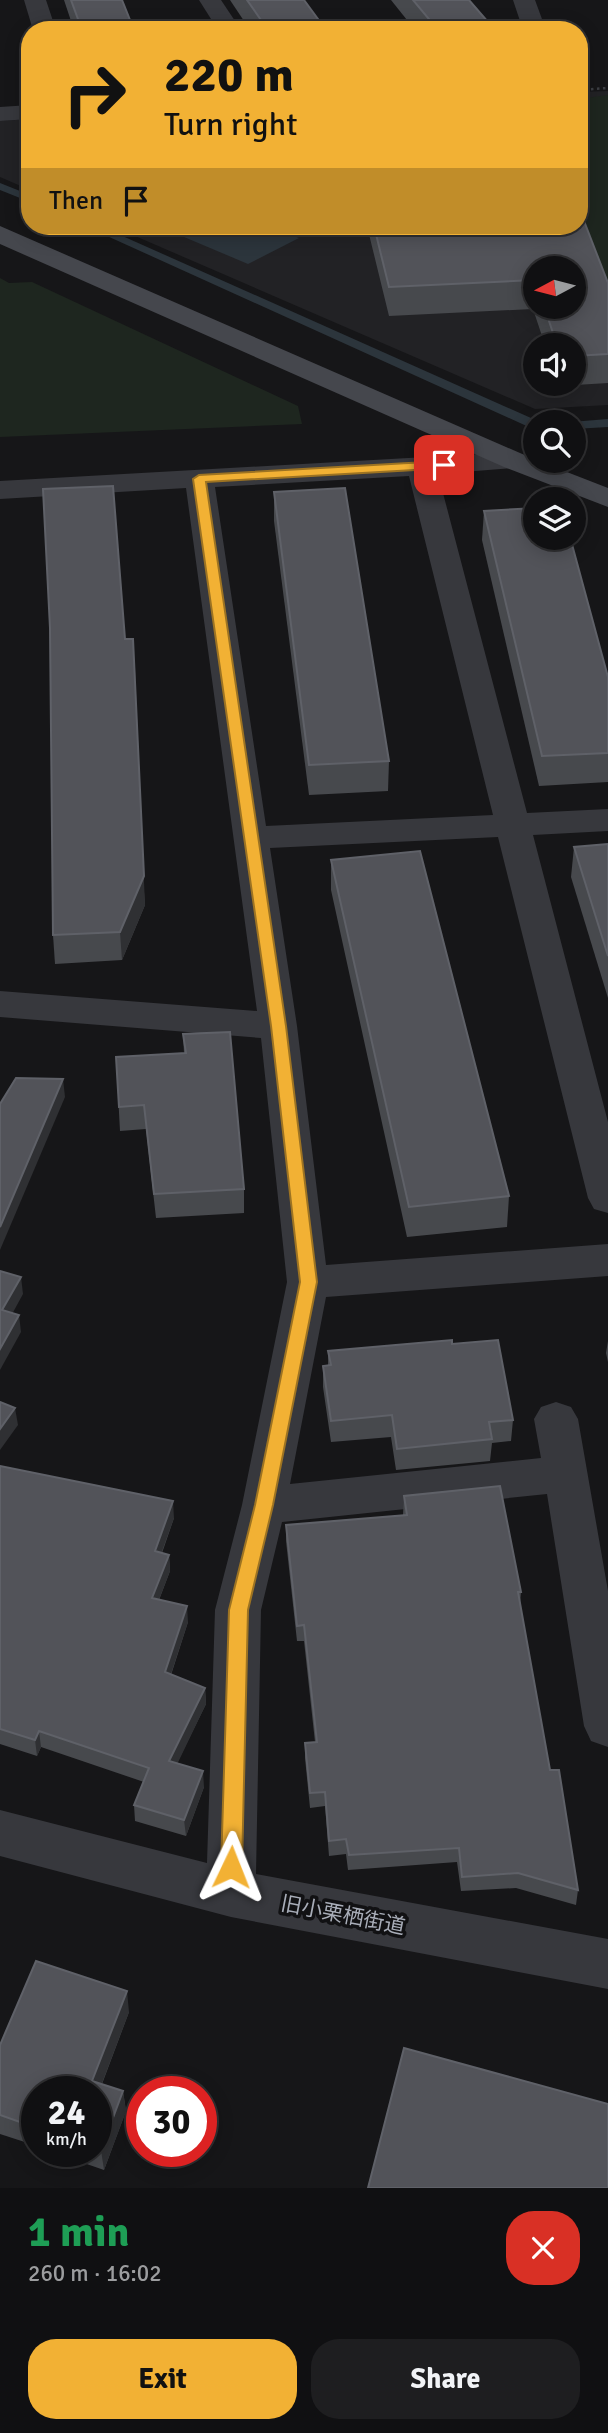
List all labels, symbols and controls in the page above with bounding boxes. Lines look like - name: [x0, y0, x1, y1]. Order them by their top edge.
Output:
- text: 220 m: [164, 45, 294, 105]
- icon: right: [49, 49, 140, 140]
- text: Turn right: [164, 105, 297, 144]
- icon: arrive: [117, 182, 155, 220]
- text: Then: [49, 185, 103, 217]
- north arrow: [523, 256, 586, 318]
- map controls: [523, 256, 586, 550]
- button: sound: [523, 333, 586, 396]
- button: search: [523, 410, 586, 473]
- pin: [414, 435, 474, 495]
- icon: arrive: [425, 446, 463, 484]
- button: layers: [523, 487, 586, 550]
- position arrow: [194, 1830, 268, 1904]
- street label: 旧小栗栖街道: [279, 1890, 407, 1940]
- speed limit sign: 30: [126, 2076, 217, 2167]
- text: 24: [48, 2091, 85, 2134]
- text: km/h: [46, 2128, 87, 2150]
- text: 1 min: [28, 2207, 129, 2258]
- button: close: [506, 2211, 580, 2285]
- text: 260 m · 16:02: [28, 2259, 162, 2288]
- button: Exit: [28, 2339, 297, 2419]
- button: Share: [311, 2339, 580, 2419]

